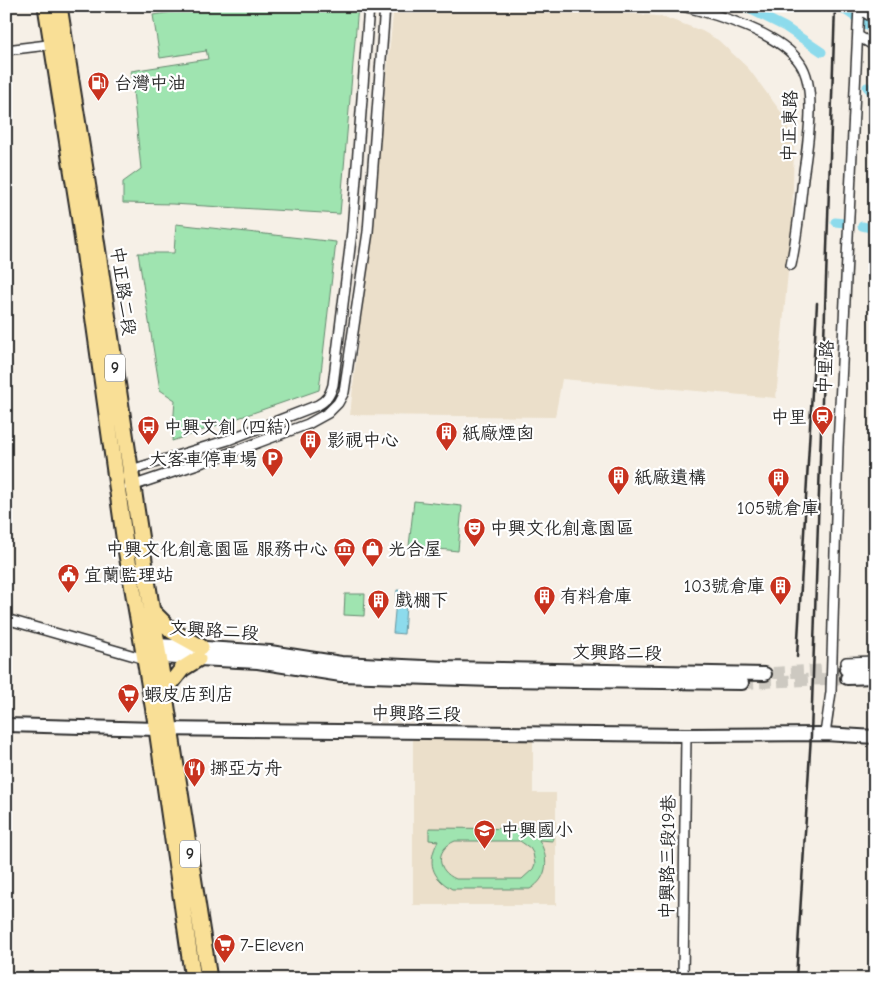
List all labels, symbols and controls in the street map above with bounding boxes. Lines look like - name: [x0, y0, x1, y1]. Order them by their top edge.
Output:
- fuel station icon: 台灣中油: [86, 71, 110, 102]
- place label: 台灣中油: [114, 73, 186, 94]
- street label: 中正東路: [778, 90, 802, 162]
- street label: 中正路二段: [106, 245, 140, 337]
- street label: 中里路: [814, 339, 838, 395]
- road number: 9: [105, 354, 125, 382]
- station icon: 中里: [811, 405, 835, 436]
- place label: 中里: [771, 407, 807, 428]
- bus stop icon: 中興文創 (四結): [136, 415, 160, 446]
- place label: 中興文創 (四結): [164, 417, 290, 438]
- building icon: 紙廠煙囪: [434, 421, 458, 452]
- place label: 紙廠煙囪: [462, 423, 534, 444]
- building icon: 影視中心: [299, 428, 323, 459]
- place label: 影視中心: [327, 430, 399, 451]
- parking icon: 大客車停車場: [261, 447, 285, 478]
- place label: 大客車停車場: [149, 449, 257, 470]
- building icon: 紙廠遺構: [606, 465, 630, 496]
- building icon: 105號倉庫: [766, 466, 790, 497]
- place label: 紙廠遺構: [634, 467, 706, 488]
- place label: 105號倉庫: [737, 498, 819, 519]
- theatre icon: 中興文化創意園區: [462, 516, 486, 547]
- place label: 中興文化創意園區: [490, 518, 634, 539]
- museum icon: 中興文化創意園區 服務中心: [332, 537, 356, 568]
- shop icon: 光合屋: [360, 537, 384, 568]
- place label: 中興文化創意園區 服務中心: [106, 539, 328, 560]
- place label: 光合屋: [388, 539, 442, 560]
- public building icon: 宜蘭監理站: [56, 563, 80, 594]
- place label: 宜蘭監理站: [84, 565, 174, 586]
- building icon: 103號倉庫: [769, 574, 793, 605]
- place label: 103號倉庫: [684, 576, 765, 597]
- building icon: 有料倉庫: [532, 584, 556, 615]
- place label: 有料倉庫: [560, 586, 632, 607]
- building icon: 戲棚下: [367, 588, 391, 619]
- place label: 戲棚下: [395, 590, 449, 611]
- street label: 文興路二段: [168, 617, 260, 645]
- street label: 文興路二段: [572, 642, 662, 664]
- supermarket icon: 蝦皮店到店: [116, 682, 140, 713]
- place label: 蝦皮店到店: [144, 684, 234, 705]
- street label: 中興路三段: [371, 703, 461, 725]
- restaurant icon: 挪亞方舟: [182, 756, 206, 787]
- place label: 挪亞方舟: [210, 758, 282, 779]
- street label: 中興路三段19巷: [656, 794, 680, 920]
- school or university icon: 中興國小: [473, 818, 497, 849]
- place label: 中興國小: [501, 820, 573, 841]
- road number: 9: [180, 841, 200, 868]
- supermarket icon: 7-Eleven: [212, 933, 236, 964]
- place label: 7-Eleven: [240, 935, 304, 956]

